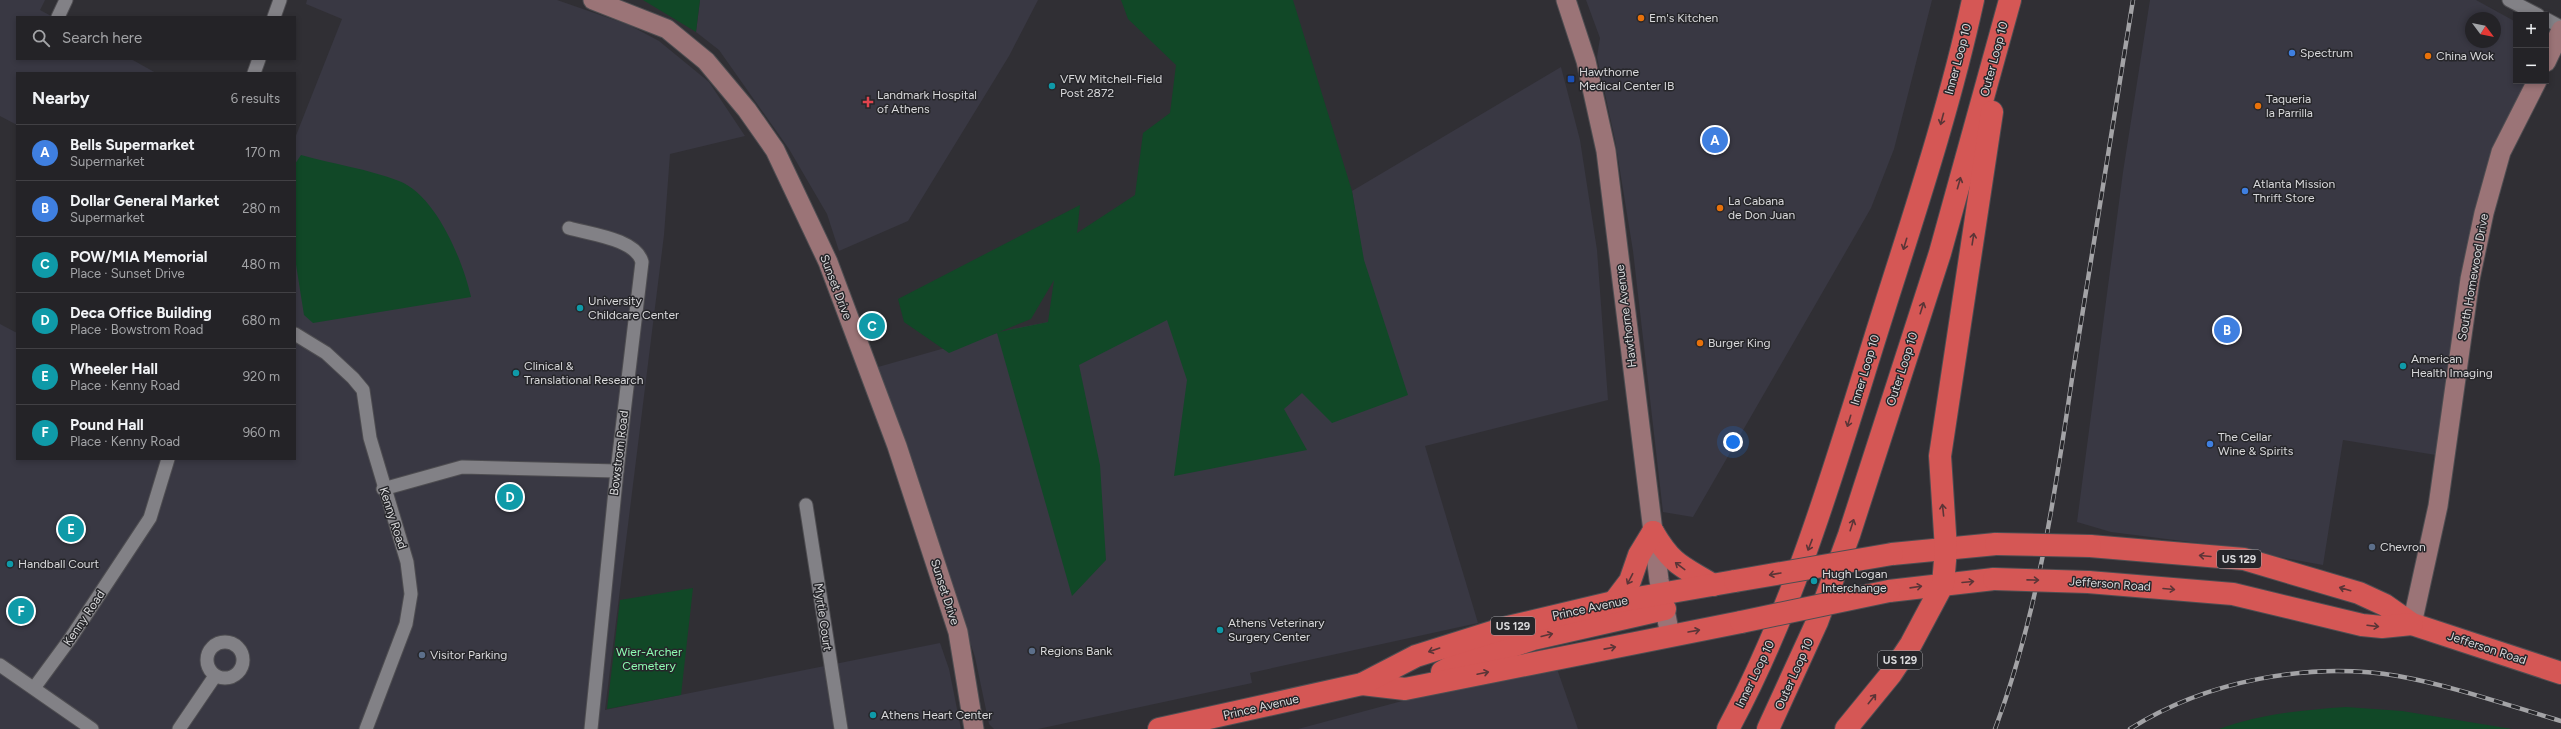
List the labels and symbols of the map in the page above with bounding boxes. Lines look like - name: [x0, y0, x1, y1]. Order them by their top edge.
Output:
- place label: Em's Kitchen: [1649, 11, 1719, 25]
- north arrow: [2465, 12, 2501, 48]
- marker: Em's Kitchen: [1636, 13, 1646, 23]
- street label: Outer Loop 10: [1977, 20, 2011, 98]
- street label: Inner Loop 10: [1942, 22, 1974, 96]
- place label: Spectrum: [2300, 46, 2353, 60]
- marker: Spectrum: [2287, 48, 2297, 58]
- place label: China Wok: [2436, 49, 2494, 63]
- marker: China Wok: [2423, 51, 2433, 61]
- place label: Hawthorne Medical Center IB: [1579, 65, 1674, 93]
- place label: VFW Mitchell-Field Post 2872: [1060, 72, 1162, 100]
- marker: Hawthorne Medical Center IB: [1566, 74, 1576, 84]
- marker: VFW Mitchell-Field Post 2872: [1047, 81, 1057, 91]
- place label: Landmark Hospital of Athens: [877, 88, 977, 116]
- place label: Taqueria la Parrilla: [2266, 92, 2313, 120]
- marker: Landmark Hospital of Athens: [862, 96, 874, 108]
- marker: Taqueria la Parrilla: [2253, 101, 2263, 111]
- one-way arrow: [1938, 112, 1945, 125]
- pin: A: [1702, 125, 1728, 155]
- one-way arrow: [1956, 177, 1964, 190]
- place label: Atlanta Mission Thrift Store: [2253, 177, 2336, 205]
- marker: Atlanta Mission Thrift Store: [2240, 186, 2250, 196]
- place label: La Cabana de Don Juan: [1728, 194, 1795, 222]
- marker: La Cabana de Don Juan: [1715, 203, 1725, 213]
- street label: South Homewood Drive: [2455, 212, 2491, 342]
- one-way arrow: [1969, 233, 1977, 246]
- one-way arrow: [1900, 237, 1908, 249]
- street label: Sunset Drive: [817, 253, 855, 322]
- street label: Hawthorne Avenue: [1613, 263, 1639, 368]
- place label: University Childcare Center: [588, 294, 679, 322]
- one-way arrow: [1919, 301, 1926, 314]
- marker: University Childcare Center: [575, 303, 585, 313]
- pin: C: [859, 311, 885, 341]
- pin: B: [2214, 315, 2240, 345]
- street label: Outer Loop 10: [1883, 330, 1921, 408]
- street label: Inner Loop 10: [1848, 333, 1882, 407]
- place label: Burger King: [1708, 336, 1771, 350]
- marker: Burger King: [1695, 338, 1705, 348]
- place label: American Health Imaging: [2411, 352, 2493, 380]
- place label: Clinical & Translational Research: [524, 359, 644, 387]
- marker: American Health Imaging: [2398, 361, 2408, 371]
- marker: Clinical & Translational Research: [511, 368, 521, 378]
- street label: Bowstrom Road: [607, 410, 631, 496]
- one-way arrow: [1845, 414, 1852, 427]
- place label: The Cellar Wine & Spirits: [2218, 430, 2294, 458]
- your location: [1723, 432, 1743, 452]
- marker: The Cellar Wine & Spirits: [2205, 439, 2215, 449]
- pin: D: [497, 482, 523, 512]
- street label: Kenny Road: [376, 485, 410, 551]
- one-way arrow: [1939, 504, 1947, 517]
- pin: E: [58, 514, 84, 544]
- one-way arrow: [1849, 519, 1857, 531]
- one-way arrow: [1805, 539, 1813, 551]
- place label: Chevron: [2380, 540, 2426, 554]
- marker: Chevron: [2367, 542, 2377, 552]
- road number: US 129: [2217, 550, 2261, 568]
- one-way arrow: [2199, 552, 2212, 560]
- place label: Handball Court: [18, 557, 100, 571]
- street label: Sunset Drive: [928, 557, 962, 627]
- marker: Handball Court: [5, 559, 15, 569]
- one-way arrow: [1674, 561, 1685, 570]
- place label: Hugh Logan Interchange: [1822, 567, 1888, 595]
- one-way arrow: [1769, 570, 1782, 578]
- one-way arrow: [1626, 573, 1633, 585]
- street label: Jefferson Road: [2069, 574, 2151, 594]
- marker: Hugh Logan Interchange: [1809, 576, 1819, 586]
- one-way arrow: [2026, 577, 2039, 584]
- one-way arrow: [1961, 578, 1974, 585]
- street label: Myrtle Court: [811, 582, 835, 652]
- one-way arrow: [1909, 583, 1922, 591]
- one-way arrow: [2162, 585, 2175, 592]
- one-way arrow: [2339, 585, 2352, 592]
- street label: Kenny Road: [60, 588, 108, 648]
- street label: Prince Avenue: [1551, 593, 1630, 623]
- pin: F: [8, 596, 34, 626]
- place label: Athens Veterinary Surgery Center: [1228, 616, 1325, 644]
- road number: US 129: [1491, 617, 1535, 635]
- one-way arrow: [2366, 623, 2379, 630]
- marker: Athens Veterinary Surgery Center: [1215, 625, 1225, 635]
- one-way arrow: [1687, 627, 1700, 635]
- street label: Jefferson Road: [2446, 629, 2528, 667]
- one-way arrow: [1540, 631, 1553, 639]
- street label: Outer Loop 10: [1772, 636, 1816, 712]
- street label: Inner Loop 10: [1733, 638, 1777, 710]
- one-way arrow: [1603, 643, 1616, 651]
- place label: Regions Bank: [1040, 644, 1112, 658]
- park label: Wier-Archer Cemetery: [616, 645, 682, 673]
- marker: Regions Bank: [1027, 646, 1037, 656]
- one-way arrow: [1429, 647, 1441, 655]
- place label: Visitor Parking: [430, 648, 507, 662]
- marker: Visitor Parking: [417, 650, 427, 660]
- road number: US 129: [1878, 651, 1922, 669]
- one-way arrow: [1476, 668, 1489, 676]
- street label: Prince Avenue: [1222, 691, 1301, 722]
- one-way arrow: [1867, 694, 1876, 705]
- place label: Athens Heart Center: [881, 708, 992, 722]
- marker: Athens Heart Center: [868, 710, 878, 720]

